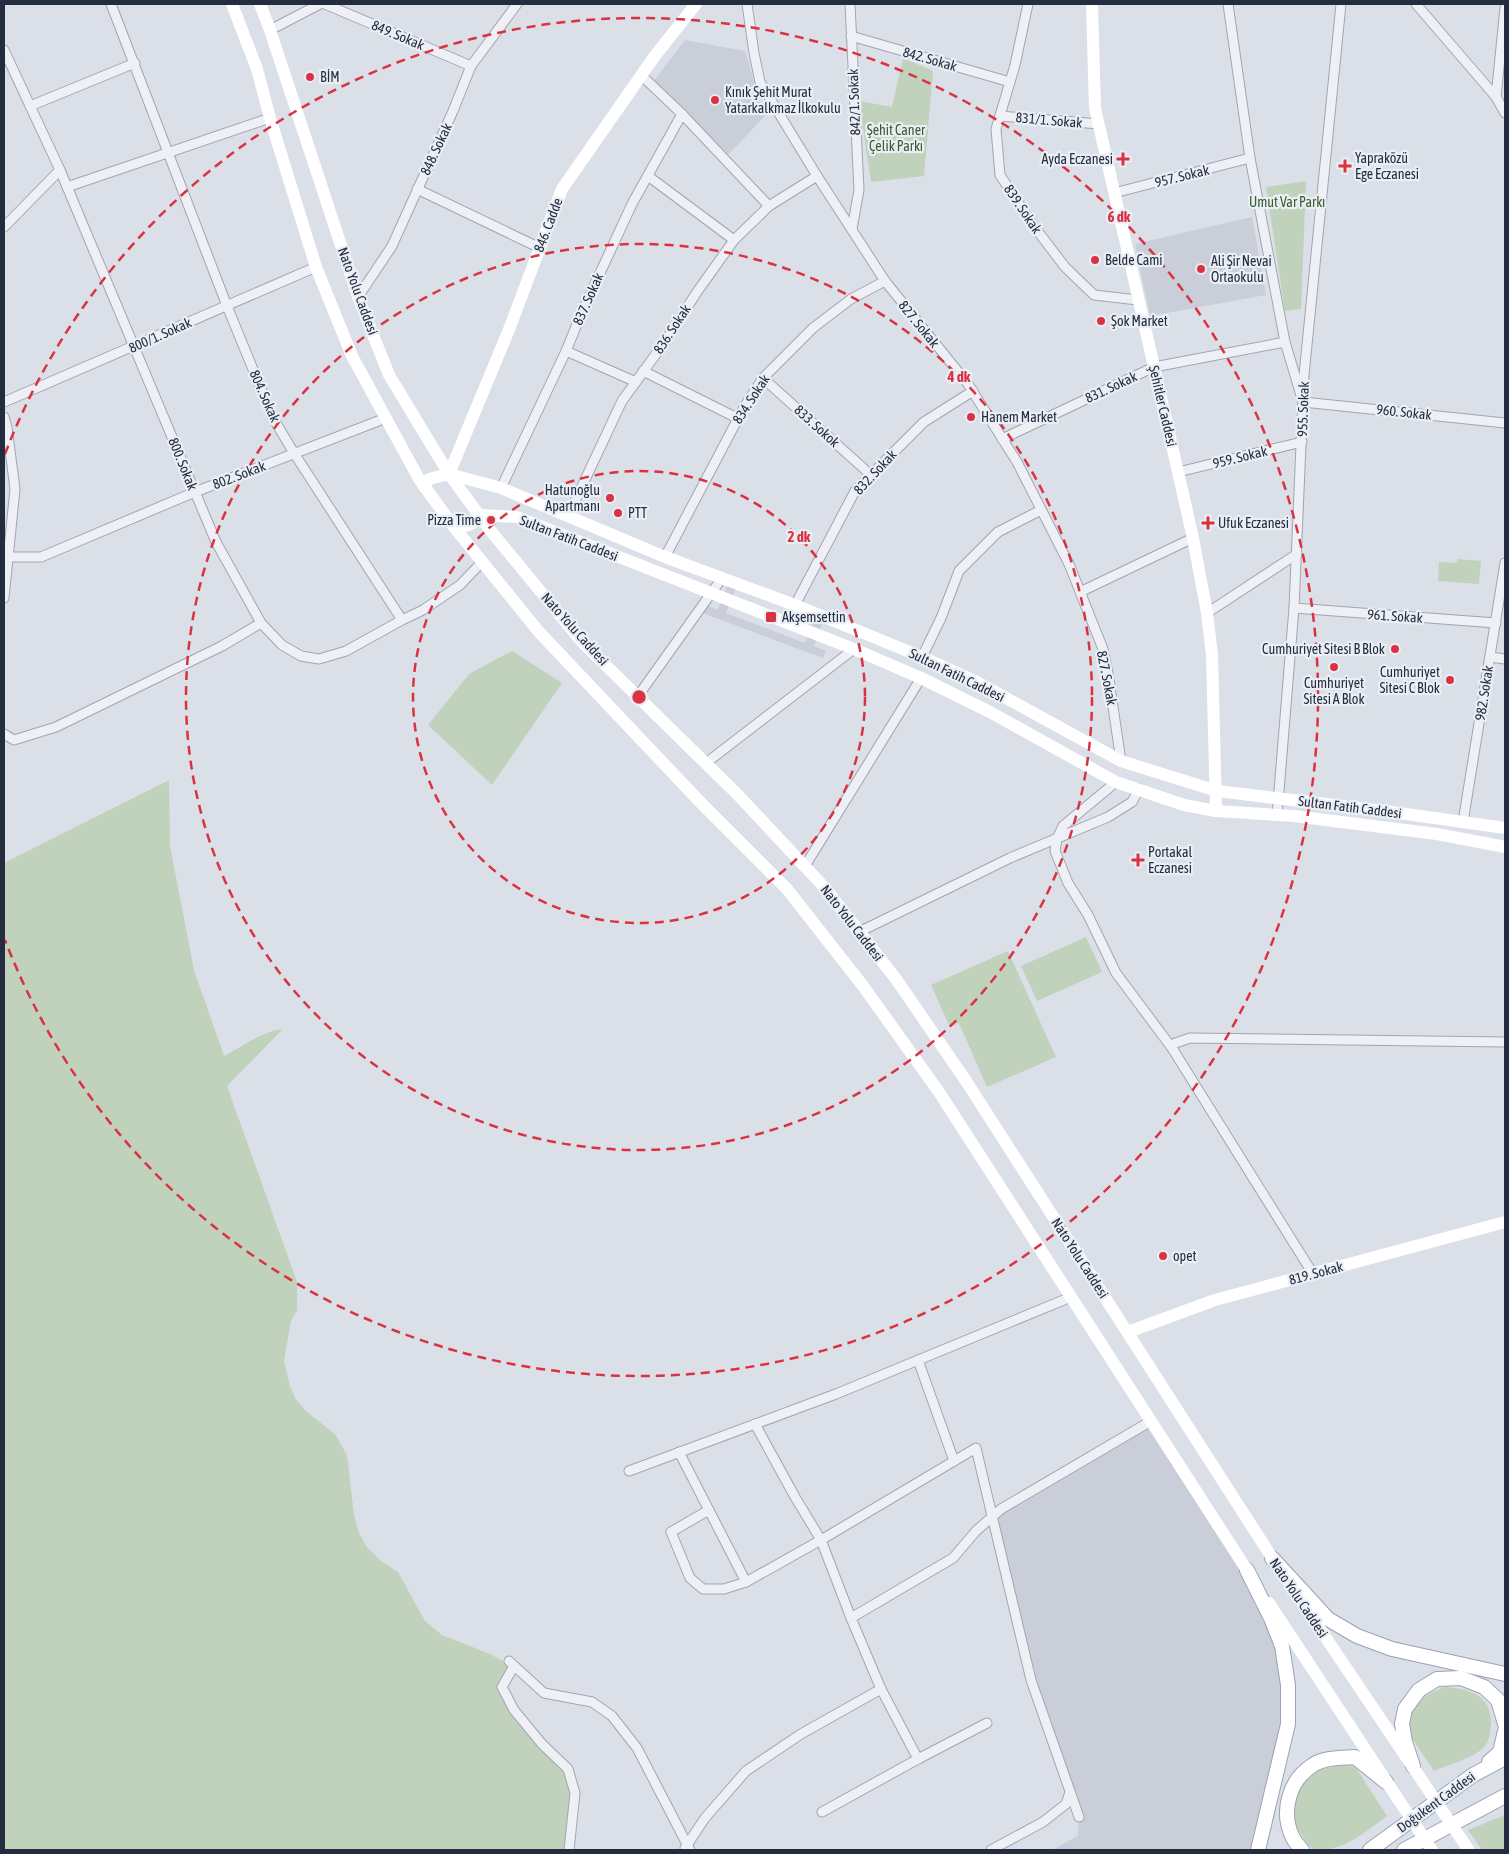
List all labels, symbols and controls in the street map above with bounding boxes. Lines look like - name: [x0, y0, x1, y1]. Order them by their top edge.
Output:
- street label: 849. Sokak: [369, 17, 427, 53]
- street label: 842. Sokak: [901, 44, 959, 74]
- street label: 842/1. Sokak: [845, 68, 863, 136]
- place label: BİM: [320, 69, 340, 85]
- marker: BİM: [304, 71, 316, 83]
- place label: Kınık Şehit Murat Yatarkalkmaz İlkokulu: [725, 84, 841, 116]
- marker: Kınık Şehit Murat Yatarkalkmaz İlkokulu: [709, 94, 721, 106]
- street label: 831/1. Sokak: [1015, 109, 1083, 131]
- street label: 848. Sokak: [417, 120, 455, 178]
- park label: Şehit Caner Çelik Parkı: [867, 122, 926, 154]
- place label: Yapraközü Ege Eczanesi: [1355, 150, 1419, 182]
- place label: Ayda Eczanesi: [1041, 151, 1113, 167]
- marker: Ayda Eczanesi: [1117, 153, 1129, 165]
- marker: Yapraközü Ege Eczanesi: [1339, 160, 1351, 172]
- street label: 957. Sokak: [1153, 162, 1211, 190]
- street label: 839. Sokak: [1001, 182, 1045, 236]
- park label: Umut Var Parkı: [1249, 194, 1325, 210]
- street label: 846. Cadde: [530, 196, 566, 254]
- text: 6 dk: [1108, 208, 1131, 225]
- street label: Nato Yolu Caddesi: [335, 245, 381, 337]
- place label: Belde Cami: [1105, 252, 1163, 268]
- place label: Ali Şir Nevai Ortaokulu: [1211, 253, 1272, 285]
- marker: Belde Cami: [1089, 254, 1101, 266]
- marker: Ali Şir Nevai Ortaokulu: [1195, 263, 1207, 275]
- street label: 837. Sokak: [569, 270, 607, 328]
- street label: 827. Sokak: [895, 297, 943, 351]
- street label: 836. Sokak: [650, 301, 694, 357]
- place label: Şok Market: [1111, 313, 1168, 329]
- street label: 800/1. Sokak: [126, 314, 194, 356]
- marker: Şok Market: [1095, 315, 1107, 327]
- street label: Şehitler Caddesi: [1146, 364, 1180, 448]
- street label: 804. Sokak: [246, 367, 284, 425]
- text: 4 dk: [947, 368, 971, 385]
- street label: 831. Sokak: [1082, 368, 1140, 406]
- street label: 834. Sokak: [729, 371, 773, 427]
- street label: 955. Sokak: [1294, 381, 1312, 437]
- street label: 960. Sokak: [1376, 401, 1432, 423]
- street label: 833. Sokok: [791, 402, 843, 450]
- place label: Hanem Market: [981, 409, 1057, 425]
- marker: Hanem Market: [965, 411, 977, 423]
- street label: 800. Sokak: [165, 435, 201, 493]
- street label: 959. Sokak: [1211, 443, 1269, 471]
- street label: 832. Sokak: [850, 446, 900, 498]
- street label: 802. Sokak: [210, 458, 268, 492]
- place label: Hatunoğlu Apartmanı: [545, 482, 600, 514]
- marker: Hatunoğlu Apartmanı: [604, 492, 616, 504]
- place label: PTT: [628, 505, 647, 521]
- marker: PTT: [612, 507, 624, 519]
- place label: Pizza Time: [427, 512, 481, 528]
- street label: Sultan Fatih Caddesi: [518, 512, 620, 564]
- marker: Pizza Time: [485, 514, 497, 526]
- place label: Ufuk Eczanesi: [1218, 515, 1289, 531]
- marker: Ufuk Eczanesi: [1202, 517, 1214, 529]
- text: 2 dk: [788, 528, 811, 545]
- street label: Nato Yolu Caddesi: [538, 589, 612, 669]
- street label: 961. Sokak: [1367, 606, 1423, 626]
- place label: Akşemsettin: [782, 609, 846, 625]
- marker: Akşemsettin: [764, 610, 778, 624]
- place label: Cumhuriyet Sitesi B Blok: [1262, 641, 1385, 657]
- marker: Cumhuriyet Sitesi B Blok: [1389, 643, 1401, 655]
- street label: Sultan Fatih Caddesi: [907, 645, 1007, 705]
- street label: 827. Sokak: [1094, 649, 1120, 707]
- marker: Cumhuriyet Sitesi A Blok: [1328, 661, 1340, 673]
- place label: Cumhuriyet Sitesi C Blok: [1379, 664, 1440, 696]
- street label: 982. Sokak: [1472, 664, 1496, 722]
- marker: Cumhuriyet Sitesi C Blok: [1444, 674, 1456, 686]
- place label: Cumhuriyet Sitesi A Blok: [1303, 675, 1365, 707]
- centre of rings: [630, 688, 648, 706]
- street label: Sultan Fatih Caddesi: [1297, 793, 1403, 821]
- place label: Portakal Eczanesi: [1148, 844, 1193, 876]
- marker: Portakal Eczanesi: [1132, 854, 1144, 866]
- street label: Nato Yolu Caddesi: [817, 882, 887, 964]
- street label: Nato Yolu Caddesi: [1048, 1215, 1112, 1301]
- place label: opet: [1173, 1248, 1197, 1264]
- marker: opet: [1157, 1250, 1169, 1262]
- street label: 819. Sokak: [1287, 1258, 1345, 1288]
- street label: Nato Yolu Caddesi: [1267, 1555, 1331, 1641]
- street label: Doğukent Caddesi: [1394, 1768, 1478, 1836]

